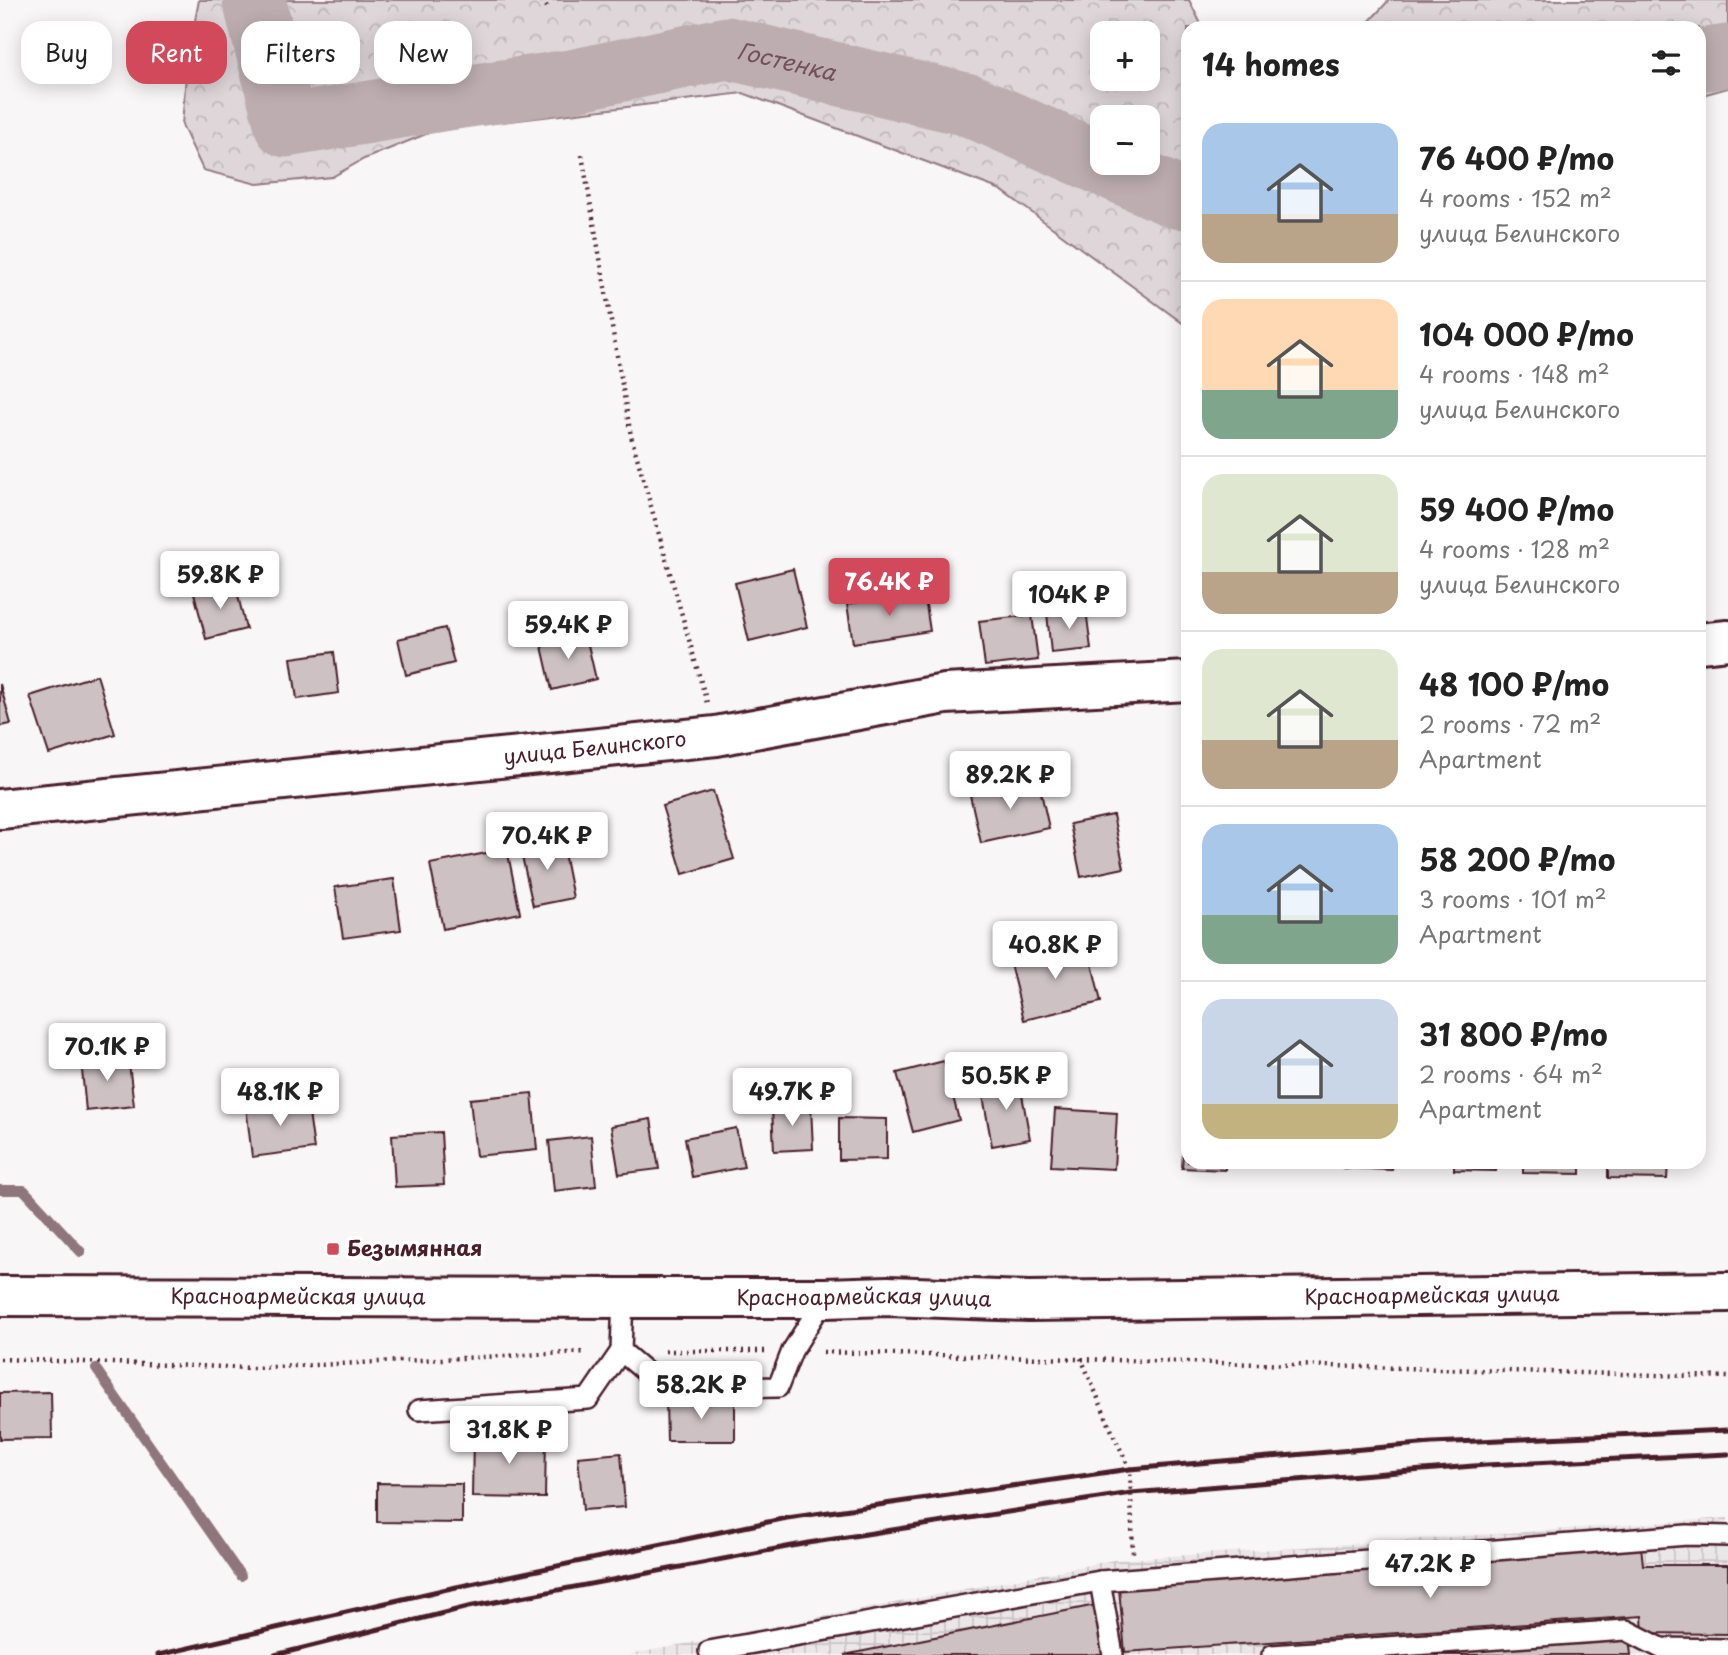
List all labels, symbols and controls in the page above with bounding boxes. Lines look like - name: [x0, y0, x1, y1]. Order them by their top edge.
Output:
- chip: Buy: [21, 21, 112, 84]
- chip: Rent: [126, 21, 227, 84]
- chip: Filters: [241, 21, 360, 84]
- chip: New: [374, 21, 472, 84]
- map controls: [1090, 21, 1160, 175]
- button: +: [1090, 21, 1160, 91]
- water label: Гостенка: [734, 32, 840, 89]
- text: 14 homes: [1202, 41, 1340, 86]
- icon: filters: [1647, 44, 1685, 82]
- button: −: [1090, 105, 1160, 175]
- text: 76 400 ₽/mo: [1419, 135, 1614, 180]
- icon: home: [1258, 151, 1342, 235]
- text: 4 rooms · 152 m²: [1419, 180, 1612, 215]
- text: улица Белинского: [1419, 215, 1620, 250]
- text: 104 000 ₽/mo: [1419, 311, 1634, 356]
- icon: home: [1258, 327, 1342, 411]
- text: 4 rooms · 148 m²: [1419, 356, 1610, 391]
- text: улица Белинского: [1419, 391, 1620, 426]
- text: 59 400 ₽/mo: [1419, 486, 1614, 531]
- icon: home: [1258, 502, 1342, 586]
- text: 4 rooms · 128 m²: [1419, 531, 1610, 566]
- pin: 59.8K ₽: [155, 552, 285, 611]
- text: 59.8K ₽: [176, 556, 264, 591]
- pin: 76.4K ₽: [824, 558, 954, 618]
- text: 76.4K ₽: [845, 563, 934, 598]
- text: улица Белинского: [1419, 566, 1620, 601]
- pin: 104K ₽: [1012, 572, 1126, 631]
- text: 104K ₽: [1028, 576, 1110, 611]
- pin: 59.4K ₽: [503, 602, 633, 661]
- text: 59.4K ₽: [524, 606, 612, 641]
- text: 48 100 ₽/mo: [1419, 661, 1609, 706]
- icon: home: [1258, 677, 1342, 761]
- text: 2 rooms · 72 m²: [1419, 706, 1601, 741]
- street label: улица Белинского: [502, 721, 688, 772]
- text: Apartment: [1419, 741, 1542, 776]
- pin: 89.2K ₽: [945, 752, 1075, 811]
- text: 89.2K ₽: [966, 756, 1054, 791]
- pin: 70.4K ₽: [482, 812, 612, 872]
- text: 70.4K ₽: [502, 817, 592, 852]
- text: 58 200 ₽/mo: [1419, 836, 1615, 881]
- icon: home: [1258, 852, 1342, 936]
- text: 3 rooms · 101 m²: [1419, 881, 1607, 916]
- text: Apartment: [1419, 916, 1542, 951]
- pin: 40.8K ₽: [990, 922, 1120, 981]
- text: 40.8K ₽: [1009, 926, 1101, 961]
- text: 31 800 ₽/mo: [1419, 1011, 1608, 1056]
- pin: 70.1K ₽: [42, 1024, 172, 1083]
- icon: home: [1258, 1027, 1342, 1111]
- text: 70.1K ₽: [65, 1028, 149, 1063]
- pin: 50.5K ₽: [941, 1052, 1071, 1112]
- text: 2 rooms · 64 m²: [1419, 1056, 1603, 1091]
- text: 50.5K ₽: [961, 1057, 1051, 1092]
- pin: 48.1K ₽: [215, 1068, 345, 1128]
- pin: 49.7K ₽: [727, 1068, 857, 1128]
- text: 48.1K ₽: [237, 1073, 323, 1108]
- text: 49.7K ₽: [749, 1073, 835, 1108]
- text: Apartment: [1419, 1091, 1542, 1126]
- place label: Безымянная: [347, 1231, 482, 1263]
- marker: Безымянная: [325, 1241, 341, 1257]
- street label: Красноармейская улица: [1304, 1276, 1560, 1311]
- street label: Красноармейская улица: [737, 1278, 993, 1314]
- street label: Красноармейская улица: [170, 1279, 426, 1311]
- pin: 58.2K ₽: [636, 1362, 766, 1421]
- text: 58.2K ₽: [655, 1366, 747, 1401]
- pin: 31.8K ₽: [444, 1406, 574, 1466]
- text: 31.8K ₽: [466, 1411, 552, 1446]
- pin: 47.2K ₽: [1365, 1540, 1495, 1600]
- text: 47.2K ₽: [1385, 1545, 1475, 1580]

